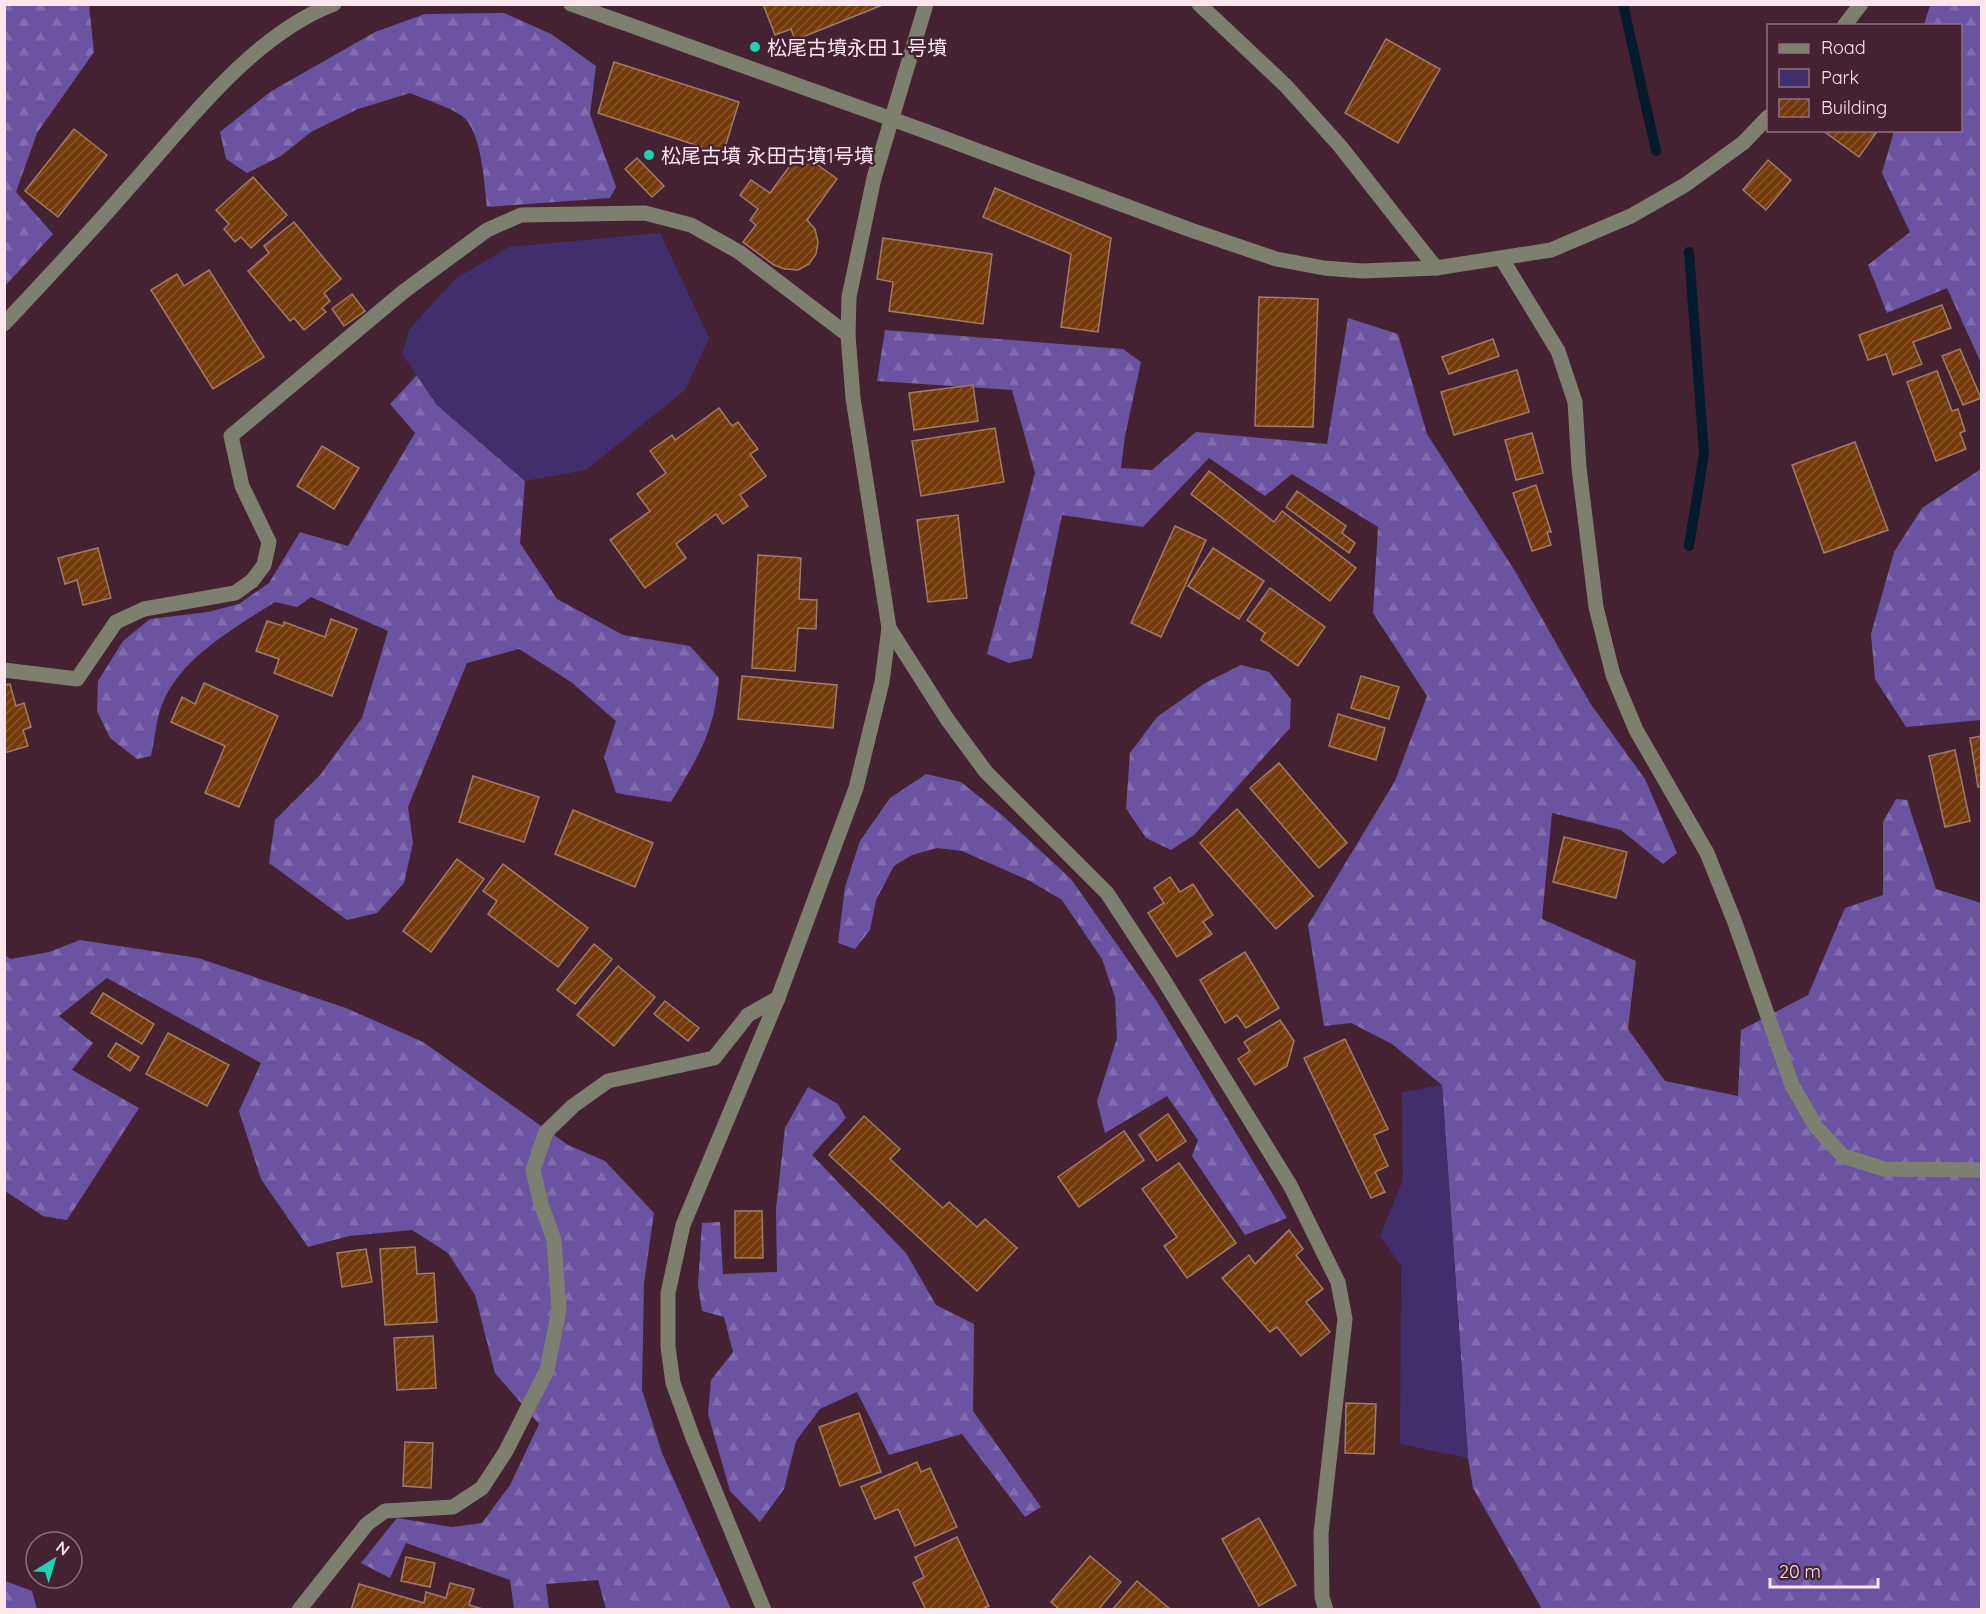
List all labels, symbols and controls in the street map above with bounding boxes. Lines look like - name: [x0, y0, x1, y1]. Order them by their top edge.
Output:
- legend: [1767, 24, 1962, 132]
- place label: 松尾古墳永田１号墳: [767, 35, 947, 60]
- text: Road: [1821, 36, 1866, 59]
- marker: 松尾古墳永田１号墳: [748, 40, 762, 54]
- text: Park: [1821, 66, 1859, 89]
- text: Building: [1821, 96, 1887, 119]
- place label: 松尾古墳 永田古墳1号墳: [661, 143, 874, 168]
- marker: 松尾古墳 永田古墳1号墳: [642, 148, 656, 162]
- north arrow: [24, 1530, 84, 1590]
- text: N: [52, 1536, 74, 1560]
- scale bar: [1770, 1551, 1878, 1589]
- text: 20 m: [1779, 1560, 1821, 1583]

